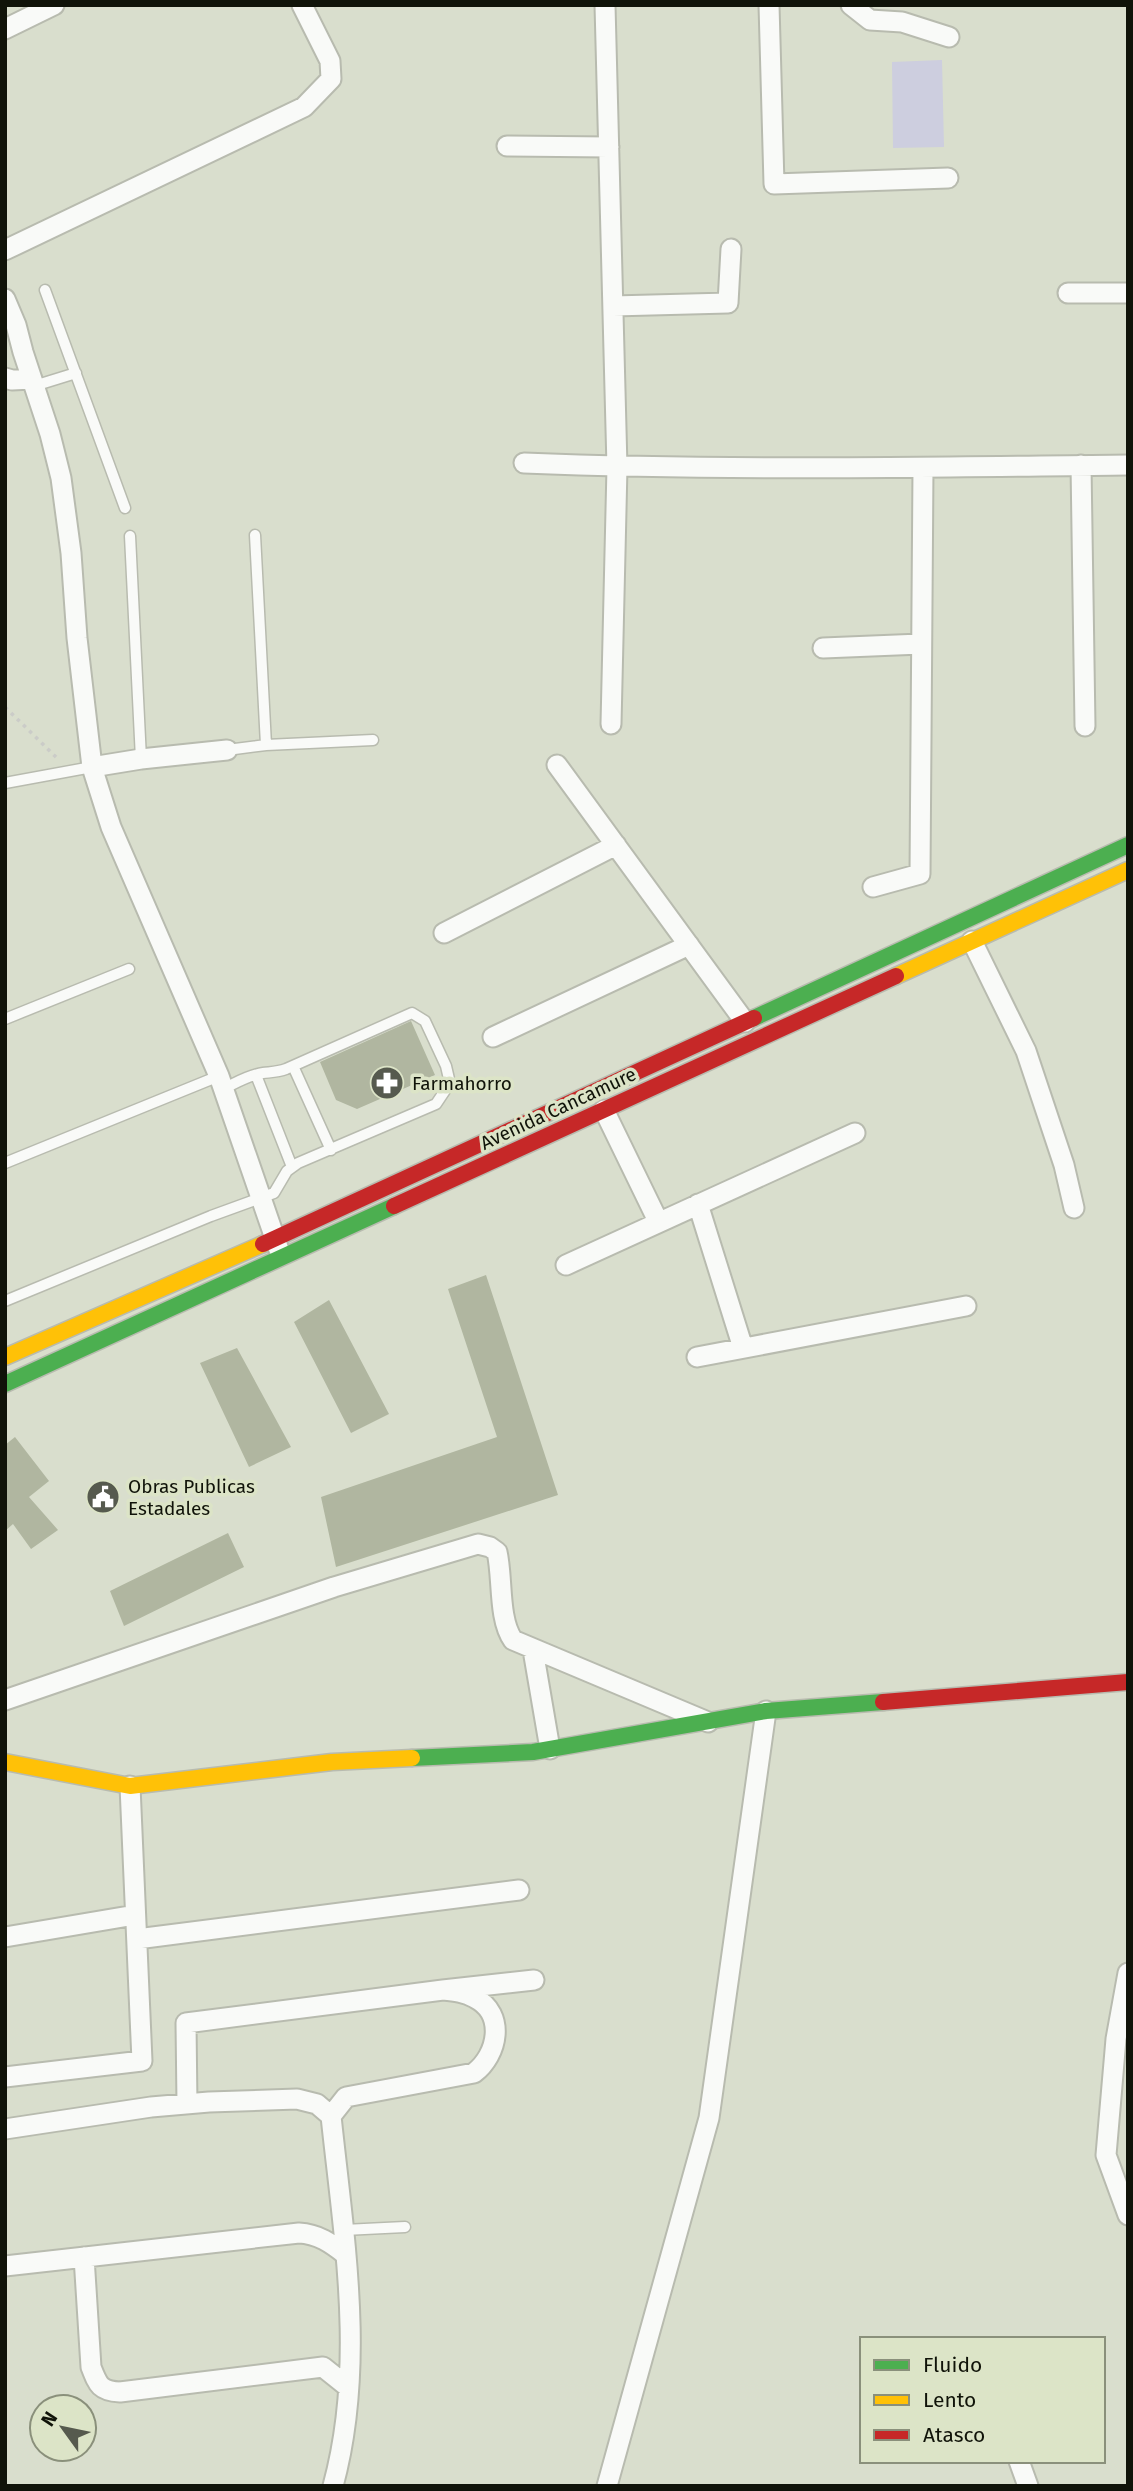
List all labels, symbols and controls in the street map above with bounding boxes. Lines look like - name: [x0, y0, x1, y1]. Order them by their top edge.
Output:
- street label: Avenida Cancamure: [477, 1062, 640, 1155]
- pharmacy icon: Farmahorro: [368, 1064, 406, 1102]
- place label: Farmahorro: [412, 1072, 512, 1095]
- place label: Obras Publicas Estadales: [128, 1475, 255, 1520]
- public building icon: Obras Publicas Estadales: [84, 1478, 122, 1516]
- legend: [860, 2337, 1105, 2463]
- text: Fluido: [923, 2352, 982, 2378]
- text: Lento: [923, 2387, 976, 2413]
- north arrow: [28, 2393, 98, 2463]
- text: N: [36, 2407, 62, 2431]
- text: Atasco: [923, 2422, 985, 2448]

